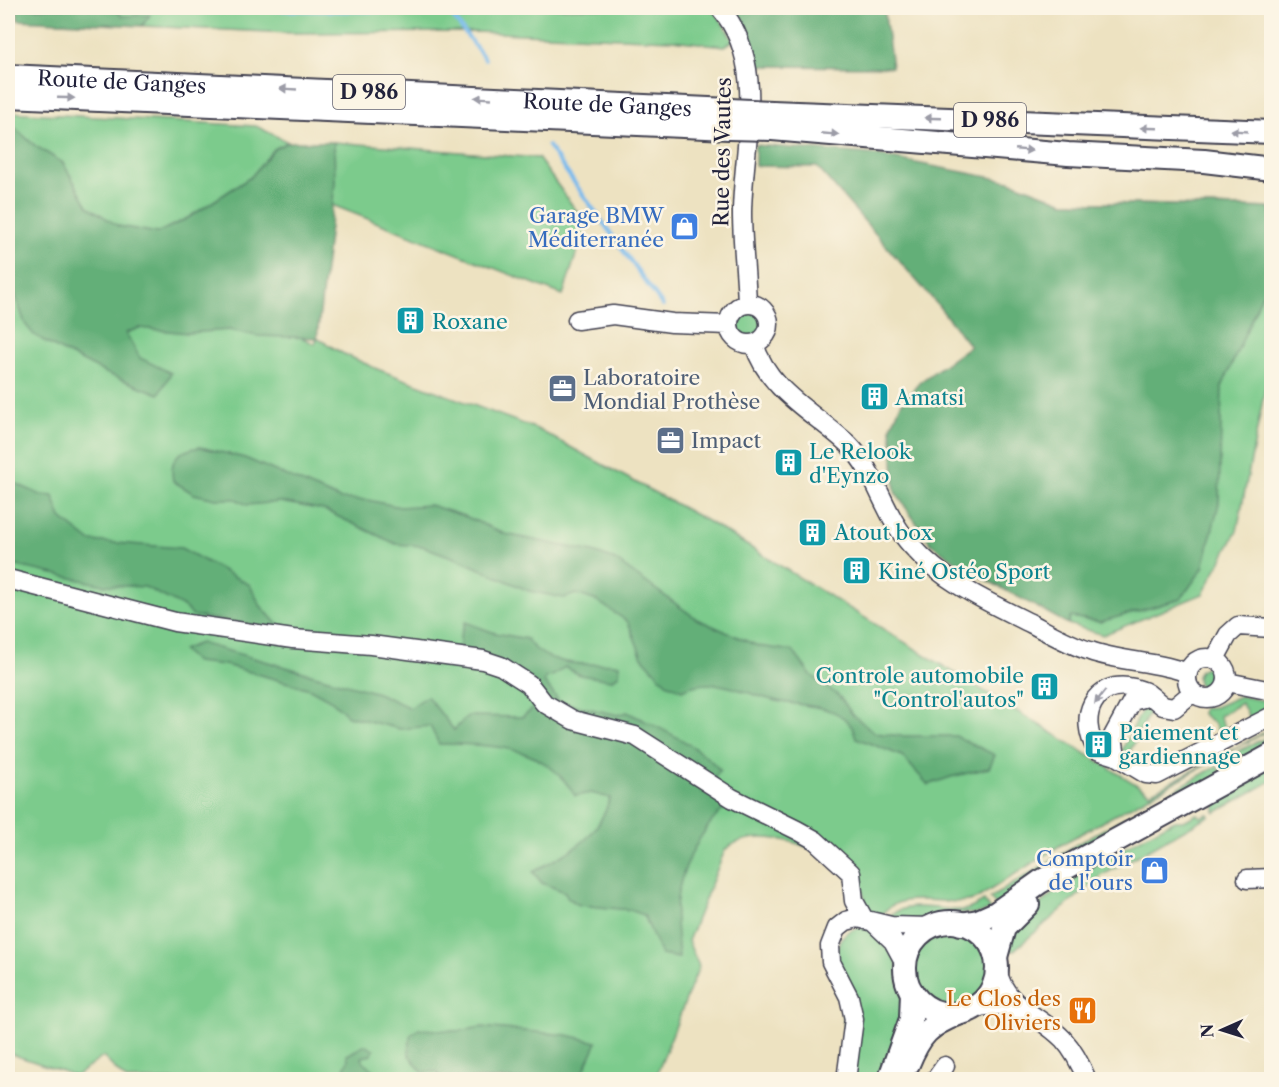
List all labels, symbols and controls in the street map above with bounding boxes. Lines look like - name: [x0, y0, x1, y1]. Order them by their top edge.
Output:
- street label: Route de Ganges: [37, 65, 207, 98]
- road number: D 986: [333, 75, 405, 109]
- street label: Rue des Vautes: [708, 77, 736, 227]
- one-way arrow: [279, 84, 298, 93]
- street label: Route de Ganges: [522, 88, 692, 121]
- one-way arrow: [56, 93, 75, 103]
- one-way arrow: [473, 93, 492, 102]
- road number: D 986: [954, 103, 1026, 137]
- one-way arrow: [924, 114, 943, 123]
- one-way arrow: [1139, 123, 1158, 132]
- one-way arrow: [1230, 126, 1249, 135]
- one-way arrow: [820, 129, 839, 139]
- one-way arrow: [1015, 146, 1034, 155]
- place label: Garage BMW Méditerranée: [528, 203, 665, 252]
- shop icon: Garage BMW Méditerranée: [669, 211, 701, 243]
- building icon: Roxane: [395, 305, 427, 337]
- place label: Roxane: [432, 309, 508, 334]
- place label: Laboratoire Mondial Prothèse: [583, 365, 760, 414]
- office icon: Laboratoire Mondial Prothèse: [546, 373, 578, 405]
- building icon: Amatsi: [858, 381, 890, 413]
- place label: Amatsi: [894, 385, 964, 410]
- office icon: Impact: [654, 424, 686, 456]
- place label: Impact: [691, 428, 762, 453]
- place label: Le Relook d'Eynzo: [809, 439, 912, 488]
- building icon: Le Relook d'Eynzo: [772, 447, 804, 479]
- building icon: Atout box: [797, 516, 829, 548]
- place label: Atout box: [833, 520, 934, 545]
- building icon: Kiné Ostéo Sport: [841, 555, 873, 587]
- place label: Kiné Ostéo Sport: [878, 559, 1051, 584]
- place label: Controle automobile "Control'autos": [816, 663, 1024, 712]
- building icon: Controle automobile "Control'autos": [1029, 671, 1061, 703]
- one-way arrow: [1094, 689, 1106, 705]
- place label: Paiement et gardiennage: [1119, 720, 1241, 769]
- building icon: Paiement et gardiennage: [1082, 728, 1114, 760]
- place label: Comptoir de l'ours: [1036, 846, 1133, 895]
- shop icon: Comptoir de l'ours: [1138, 854, 1170, 886]
- place label: Le Clos des Oliviers: [946, 986, 1061, 1035]
- restaurant icon: Le Clos des Oliviers: [1066, 994, 1098, 1026]
- north arrow: [1192, 1000, 1252, 1060]
- text: N: [1197, 1023, 1217, 1038]

